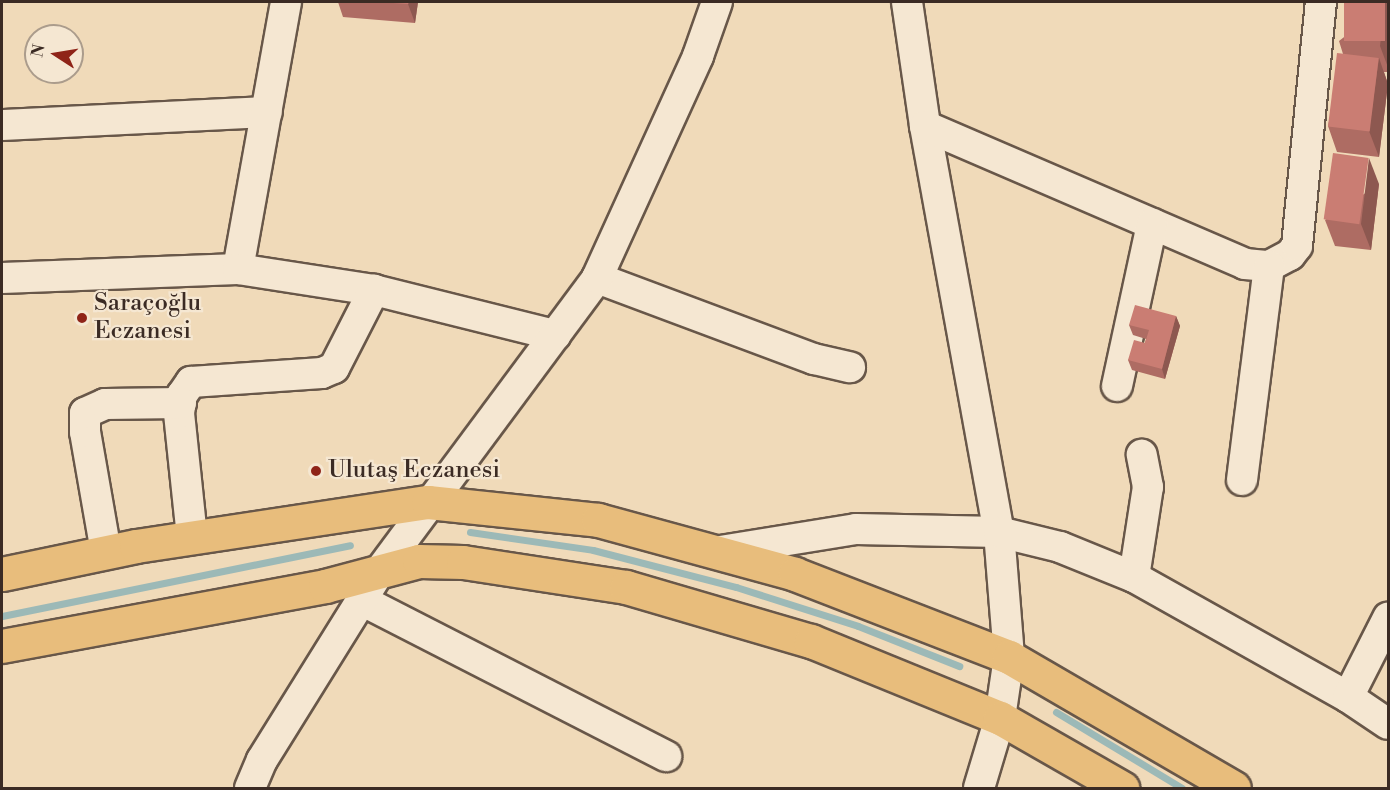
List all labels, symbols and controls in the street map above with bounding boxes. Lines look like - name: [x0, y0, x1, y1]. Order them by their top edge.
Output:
- north arrow: [24, 24, 84, 84]
- text: N: [27, 42, 49, 59]
- place label: Saraçoğlu Eczanesi: [94, 290, 201, 346]
- marker: Saraçoğlu Eczanesi: [75, 311, 89, 325]
- place label: Ulutaş Eczanesi: [328, 457, 500, 485]
- marker: Ulutaş Eczanesi: [309, 464, 323, 478]

